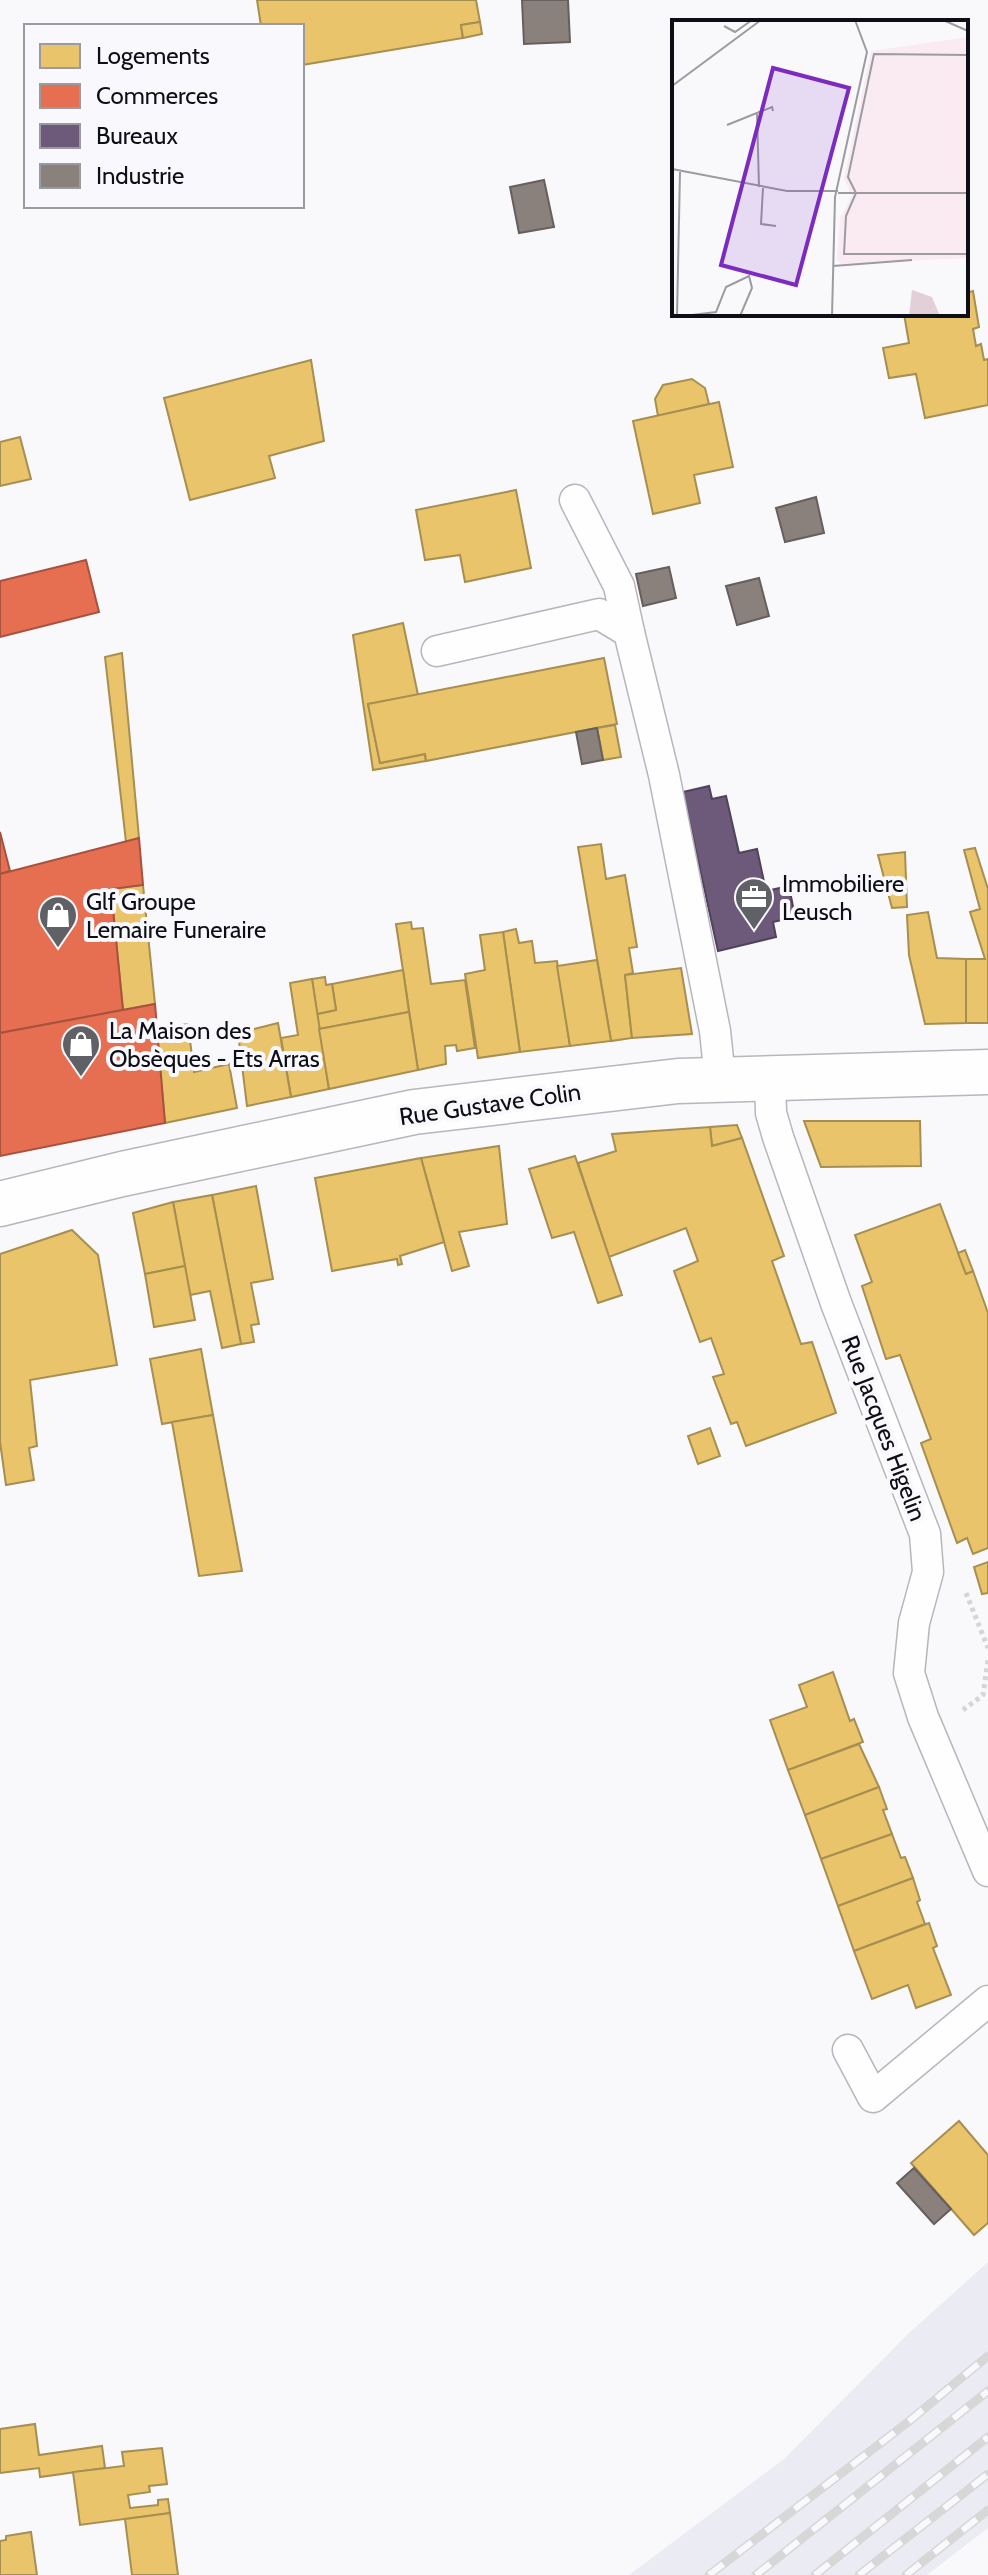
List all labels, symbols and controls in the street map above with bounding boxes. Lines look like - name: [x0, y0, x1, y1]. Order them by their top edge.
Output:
- inset map: [672, 20, 968, 316]
- legend: [24, 24, 304, 208]
- text: Logements: [96, 41, 210, 70]
- text: Commerces: [96, 81, 218, 110]
- text: Bureaux: [96, 121, 178, 150]
- text: Industrie: [96, 161, 184, 190]
- place label: Immobiliere Leusch: [782, 869, 904, 926]
- office icon: Immobiliere Leusch: [733, 876, 775, 931]
- place label: Glf Groupe Lemaire Funeraire: [86, 887, 266, 944]
- shop icon: Glf Groupe Lemaire Funeraire: [37, 894, 79, 949]
- place label: La Maison des Obsèques - Ets Arras: [109, 1016, 320, 1073]
- shop icon: La Maison des Obsèques - Ets Arras: [60, 1023, 102, 1078]
- street label: Rue Gustave Colin: [397, 1077, 583, 1131]
- street label: Rue Jacques Higelin: [835, 1331, 933, 1525]

